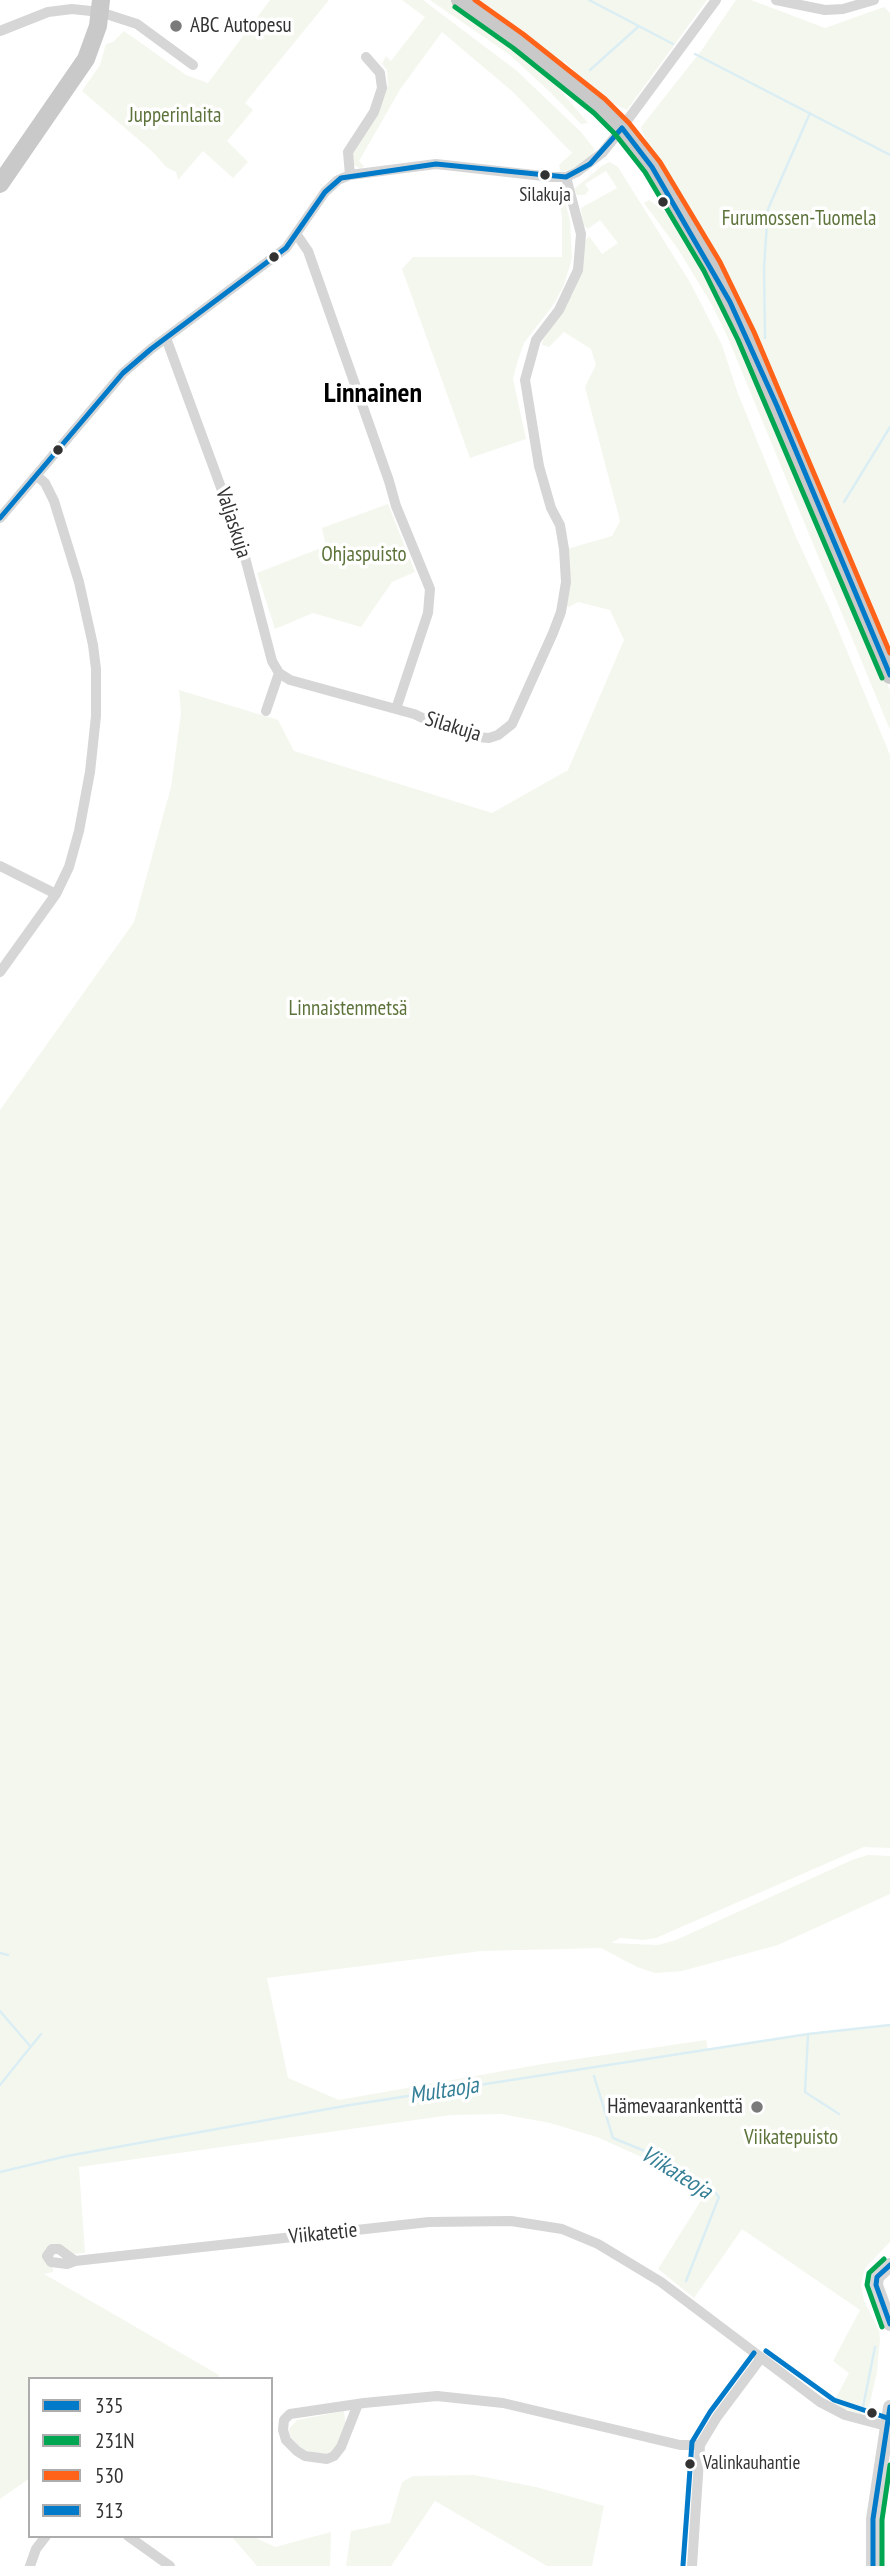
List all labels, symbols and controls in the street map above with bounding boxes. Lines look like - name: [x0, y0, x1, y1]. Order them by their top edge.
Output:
- place label: ABC Autopesu: [190, 13, 292, 39]
- marker: ABC Autopesu: [168, 18, 184, 34]
- park label: Jupperinlaita: [129, 103, 221, 129]
- marker: Silakuja: [538, 168, 552, 182]
- place label: Silakuja: [519, 185, 571, 207]
- unlabelled marker: [656, 195, 670, 209]
- park label: Furumossen-Tuomela: [722, 206, 876, 232]
- unlabelled marker: [267, 250, 281, 264]
- district label: Linnainen: [324, 377, 422, 411]
- unlabelled marker: [51, 443, 65, 457]
- street label: Valjaskuja: [210, 485, 256, 561]
- park label: Ohjaspuisto: [321, 542, 407, 568]
- street label: Silakuja: [422, 707, 484, 747]
- park label: Linnaistenmetsä: [289, 996, 407, 1022]
- water label: Multaoja: [407, 2072, 481, 2110]
- place label: Hämevaarankenttä: [607, 2094, 743, 2120]
- marker: Hämevaarankenttä: [749, 2099, 765, 2115]
- park label: Viikatepuisto: [744, 2125, 838, 2151]
- water label: Viikateoja: [635, 2141, 717, 2205]
- street label: Viikatetie: [288, 2218, 358, 2250]
- legend: [28, 2377, 273, 2538]
- text: 335: [95, 2392, 123, 2419]
- unlabelled marker: [865, 2406, 879, 2420]
- text: 231N: [95, 2427, 135, 2454]
- place label: Valinkauhantie: [703, 2453, 800, 2475]
- marker: Valinkauhantie: [683, 2457, 697, 2471]
- text: 530: [95, 2462, 123, 2489]
- text: 313: [95, 2497, 123, 2524]

